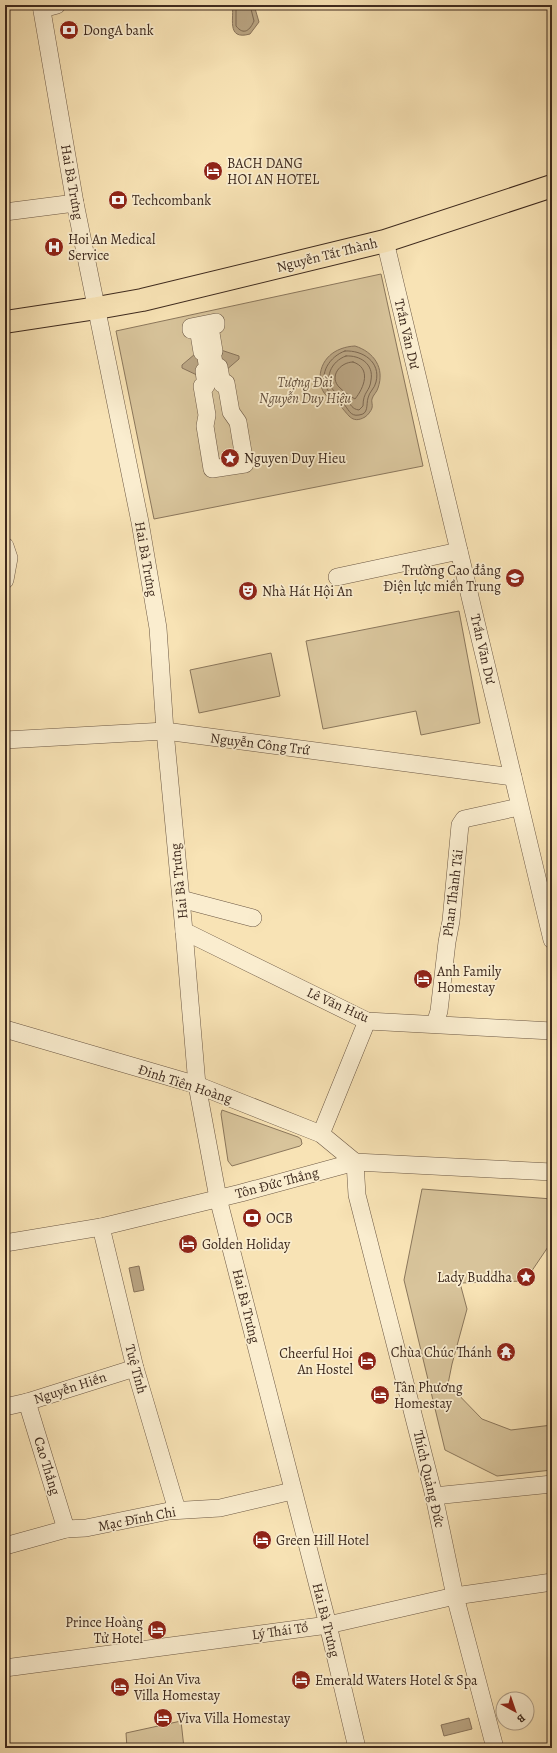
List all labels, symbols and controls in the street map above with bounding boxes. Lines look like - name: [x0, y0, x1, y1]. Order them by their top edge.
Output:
- bank icon: DongA bank: [58, 19, 80, 41]
- place label: DongA bank: [83, 21, 154, 40]
- street label: Hai Bà Trưng: [56, 143, 88, 221]
- place label: BACH DANG HOI AN HOTEL: [227, 154, 320, 189]
- hotel icon: BACH DANG HOI AN HOTEL: [202, 160, 224, 182]
- bank icon: Techcombank: [107, 189, 129, 211]
- place label: Techcombank: [132, 191, 211, 210]
- place label: Hoi An Medical Service: [68, 230, 156, 265]
- street label: Nguyễn Tất Thành: [274, 233, 380, 277]
- hospital icon: Hoi An Medical Service: [43, 236, 65, 258]
- street label: Trần Văn Dư: [390, 297, 424, 371]
- park label: Tượng Đài Nguyễn Duy Hiệu: [259, 373, 351, 408]
- place icon: Nguyen Duy Hieu: [219, 447, 241, 469]
- place label: Nguyen Duy Hieu: [244, 449, 346, 468]
- street label: Hai Bà Trưng: [130, 520, 162, 598]
- place label: Trường Cao đẳng Điện lực miền Trung: [383, 561, 501, 596]
- school or university icon: Trường Cao đẳng Điện lực miền Trung: [504, 567, 526, 589]
- theatre icon: Nhà Hát Hội An: [237, 580, 259, 602]
- place label: Nhà Hát Hội An: [262, 582, 353, 601]
- street label: Trần Văn Dư: [466, 612, 500, 686]
- street label: Nguyễn Công Trứ: [209, 728, 311, 760]
- street label: Hai Bà Trưng: [166, 842, 192, 920]
- street label: Phan Thành Tái: [438, 848, 468, 938]
- place label: Anh Family Homestay: [436, 962, 502, 997]
- hotel icon: Anh Family Homestay: [412, 968, 434, 990]
- street label: Lê Văn Hưu: [304, 983, 373, 1027]
- street label: Đinh Tiên Hoàng: [135, 1060, 235, 1108]
- street label: Tôn Đức Thắng: [233, 1163, 321, 1203]
- bank icon: OCB: [241, 1207, 263, 1229]
- place label: OCB: [266, 1209, 293, 1228]
- hotel icon: Golden Holiday: [177, 1233, 199, 1255]
- place label: Golden Holiday: [202, 1235, 291, 1254]
- place icon: Lady Buddha: [515, 1266, 537, 1288]
- street label: Hai Bà Trưng: [228, 1267, 264, 1345]
- place label: Lady Buddha: [437, 1268, 512, 1287]
- temple icon: Chùa Chúc Thánh: [495, 1341, 517, 1363]
- street label: Tuệ Tĩnh: [120, 1342, 152, 1396]
- place label: Chùa Chúc Thánh: [391, 1343, 493, 1362]
- place label: Cheerful Hoi An Hostel: [279, 1344, 354, 1379]
- hotel icon: Cheerful Hoi An Hostel: [356, 1350, 378, 1372]
- street label: Nguyễn Hiền: [31, 1367, 109, 1409]
- place label: Tân Phương Homestay: [394, 1378, 463, 1413]
- hotel icon: Tân Phương Homestay: [369, 1384, 391, 1406]
- street label: Thích Quảng Đức: [409, 1429, 449, 1529]
- street label: Cao Thắng: [29, 1434, 65, 1498]
- street label: Mạc Đĩnh Chi: [96, 1502, 178, 1536]
- hotel icon: Green Hill Hotel: [251, 1529, 273, 1551]
- place label: Green Hill Hotel: [276, 1531, 369, 1550]
- street label: Hai Bà Trưng: [308, 1581, 344, 1659]
- place label: Prince Hoàng Tử Hotel: [65, 1613, 144, 1648]
- street label: Lý Thái Tổ: [251, 1618, 309, 1644]
- hotel icon: Prince Hoàng Tử Hotel: [146, 1619, 168, 1641]
- hotel icon: Emerald Waters Hotel & Spa: [290, 1669, 312, 1691]
- place label: Hoi An Viva Villa Homestay: [133, 1670, 221, 1705]
- place label: Emerald Waters Hotel & Spa: [315, 1671, 478, 1690]
- hotel icon: Hoi An Viva Villa Homestay: [109, 1676, 131, 1698]
- north arrow: [495, 1691, 535, 1731]
- hotel icon: Viva Villa Homestay: [152, 1707, 174, 1729]
- place label: Viva Villa Homestay: [176, 1709, 291, 1728]
- text: B: [514, 1710, 529, 1726]

